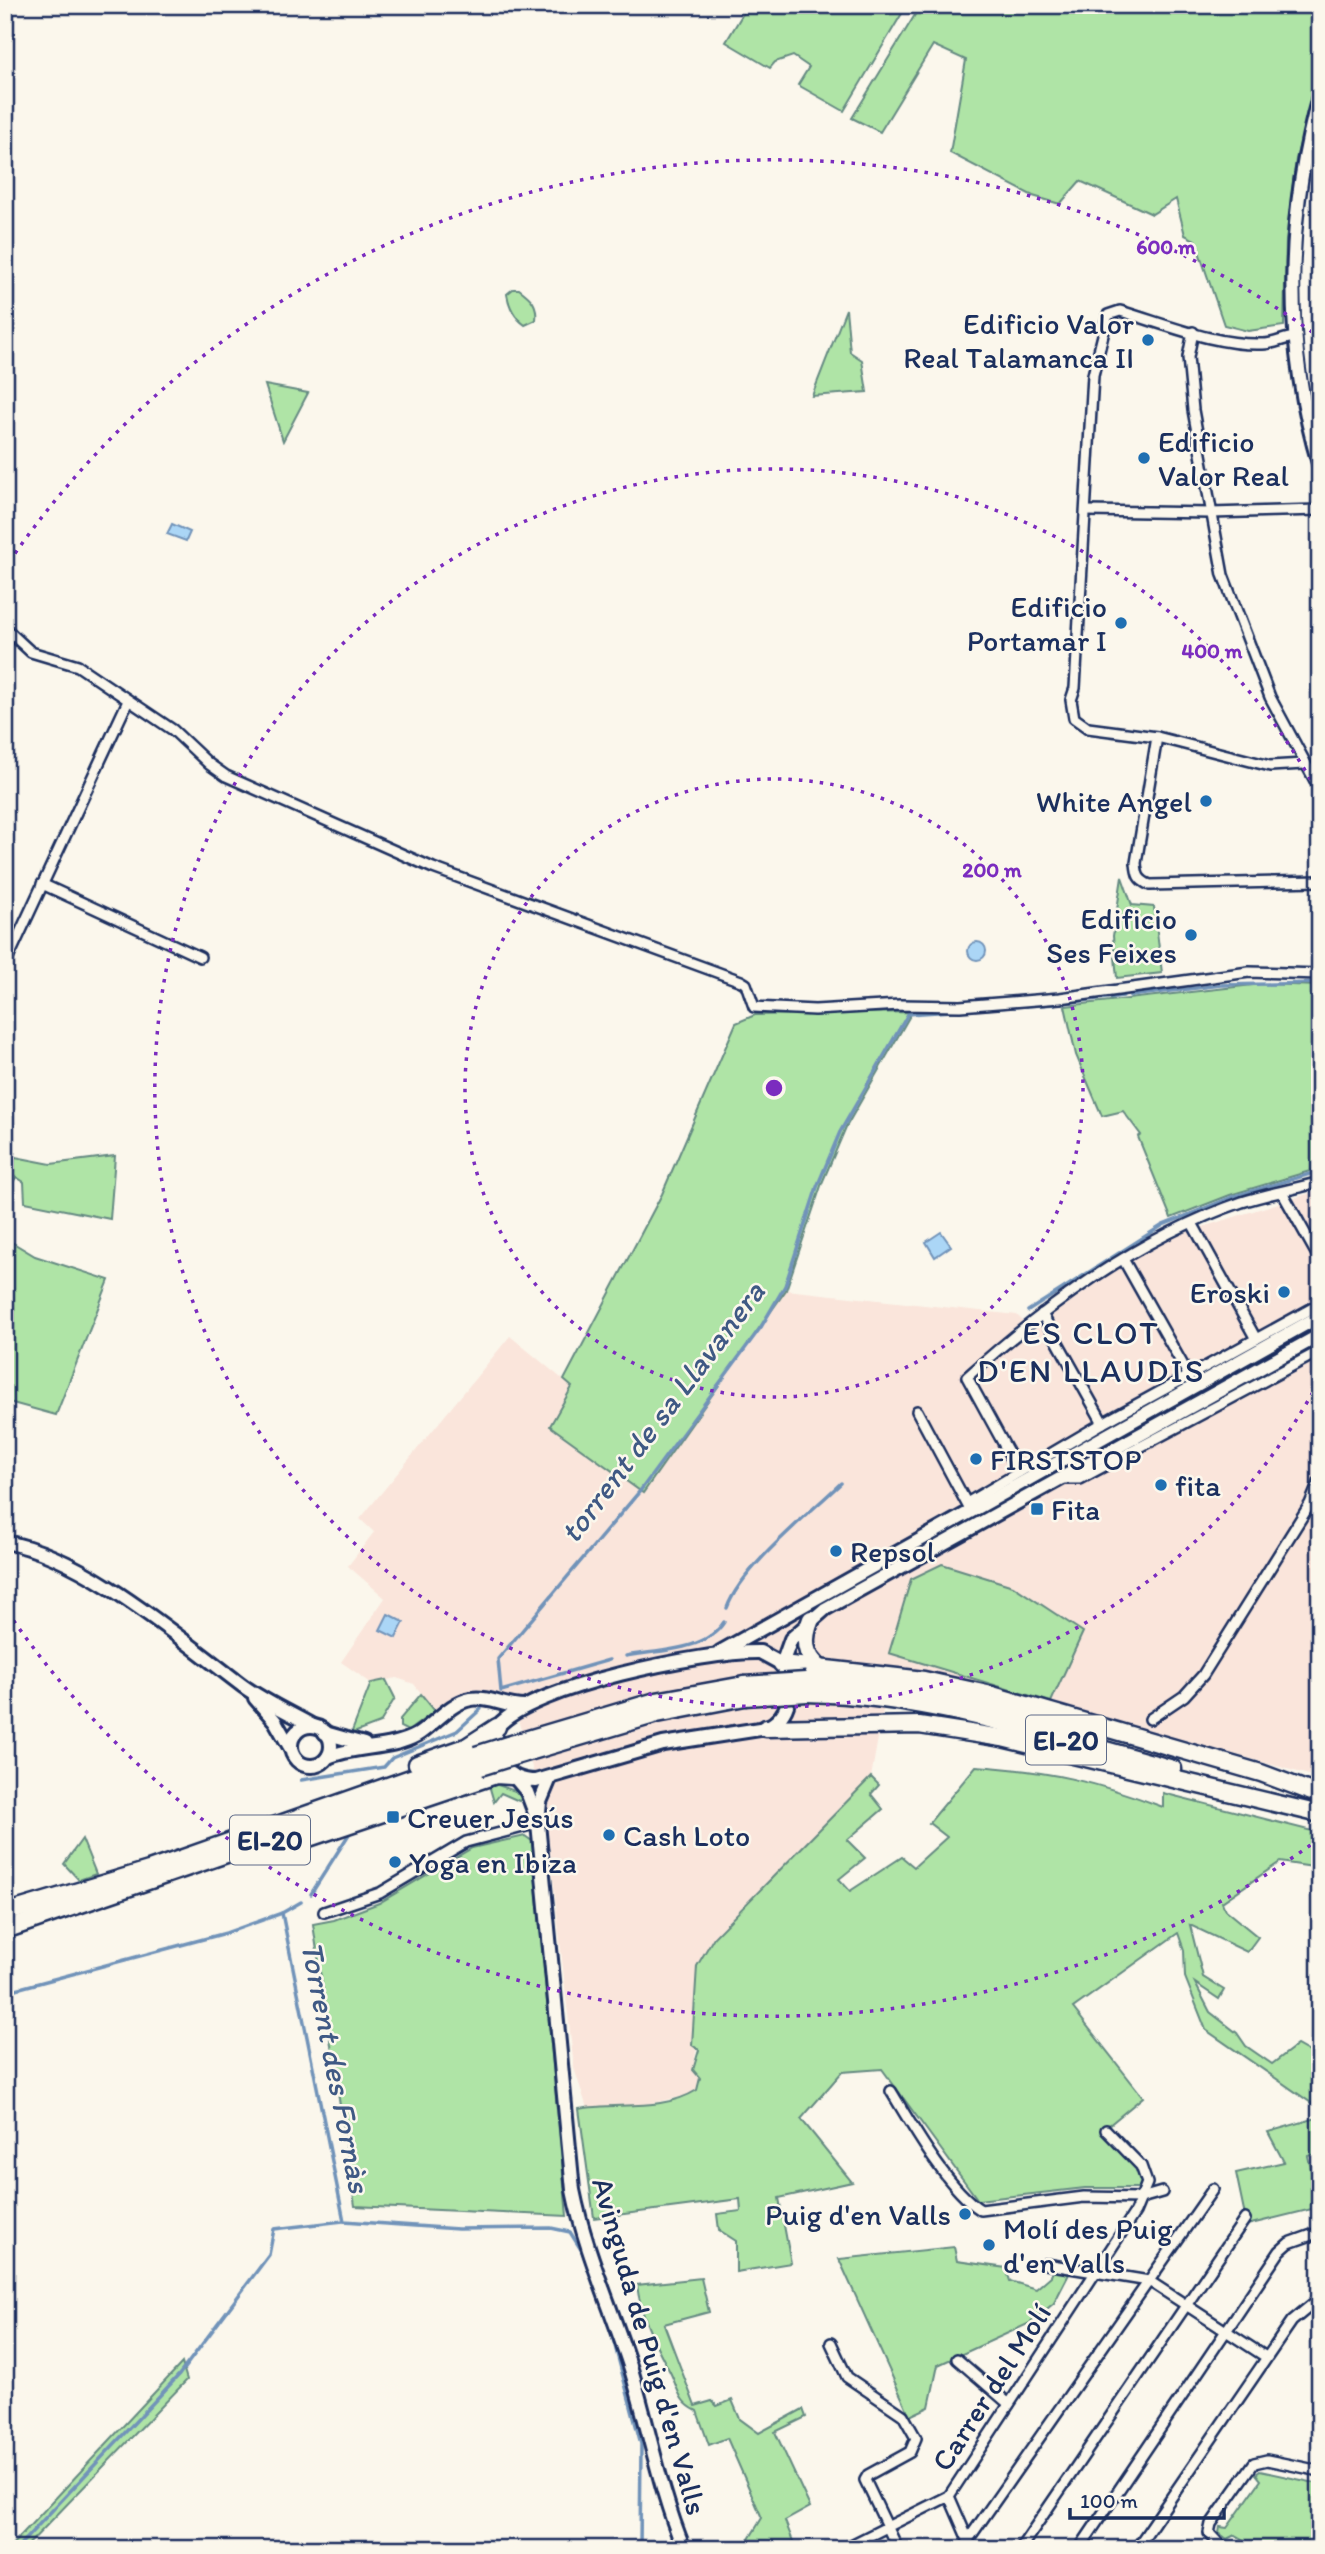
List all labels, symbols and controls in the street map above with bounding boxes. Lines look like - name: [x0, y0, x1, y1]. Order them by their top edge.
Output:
- text: 600 m: [1136, 234, 1196, 259]
- place label: Edificio Valor Real Talamanca II: [903, 305, 1134, 376]
- marker: Edificio Valor Real Talamanca II: [1140, 332, 1156, 348]
- place label: Edificio Valor Real: [1158, 423, 1290, 494]
- marker: Edificio Valor Real: [1136, 450, 1152, 466]
- place label: Edificio Portamar I: [967, 588, 1107, 659]
- marker: Edificio Portamar I: [1113, 615, 1129, 631]
- text: 400 m: [1182, 638, 1243, 663]
- place label: White Angel: [1036, 783, 1192, 820]
- marker: White Angel: [1198, 793, 1214, 809]
- text: 200 m: [962, 857, 1022, 882]
- place label: Edificio Ses Feixes: [1046, 900, 1177, 971]
- marker: Edificio Ses Feixes: [1183, 927, 1199, 943]
- centre of rings: [762, 1076, 786, 1100]
- water label: torrent de sa Llavanera: [551, 1273, 773, 1550]
- place label: Eroski: [1190, 1274, 1270, 1311]
- marker: Eroski: [1276, 1284, 1292, 1300]
- district label: ES CLOT D'EN LLAUDIS: [977, 1313, 1205, 1390]
- place label: FIRSTSTOP: [990, 1441, 1141, 1478]
- marker: FIRSTSTOP: [968, 1451, 984, 1467]
- place label: fita: [1175, 1467, 1221, 1504]
- marker: fita: [1153, 1477, 1169, 1493]
- place label: Fita: [1051, 1491, 1100, 1528]
- marker: Fita: [1029, 1501, 1045, 1517]
- place label: Repsol: [850, 1533, 936, 1570]
- marker: Repsol: [828, 1543, 844, 1559]
- road number: EI-20: [1026, 1716, 1106, 1764]
- place label: Creuer Jesús: [407, 1799, 574, 1836]
- marker: Creuer Jesús: [385, 1809, 401, 1825]
- road number: EI-20: [230, 1815, 310, 1864]
- place label: Cash Loto: [623, 1817, 750, 1854]
- marker: Cash Loto: [601, 1827, 617, 1843]
- place label: Yoga en Ibiza: [409, 1844, 577, 1881]
- marker: Yoga en Ibiza: [387, 1854, 403, 1870]
- water label: Torrent des Fornàs: [293, 1938, 379, 2197]
- street label: Avinguda de Puig d'en Valls: [584, 2173, 716, 2519]
- place label: Puig d'en Valls: [765, 2196, 951, 2233]
- marker: Puig d'en Valls: [957, 2206, 973, 2222]
- place label: Molí des Puig d'en Valls: [1003, 2210, 1173, 2281]
- marker: Molí des Puig d'en Valls: [981, 2237, 997, 2253]
- street label: Carrer del Molí: [923, 2296, 1059, 2478]
- scale bar: [1070, 2477, 1224, 2521]
- text: 100 m: [1080, 2488, 1138, 2513]

